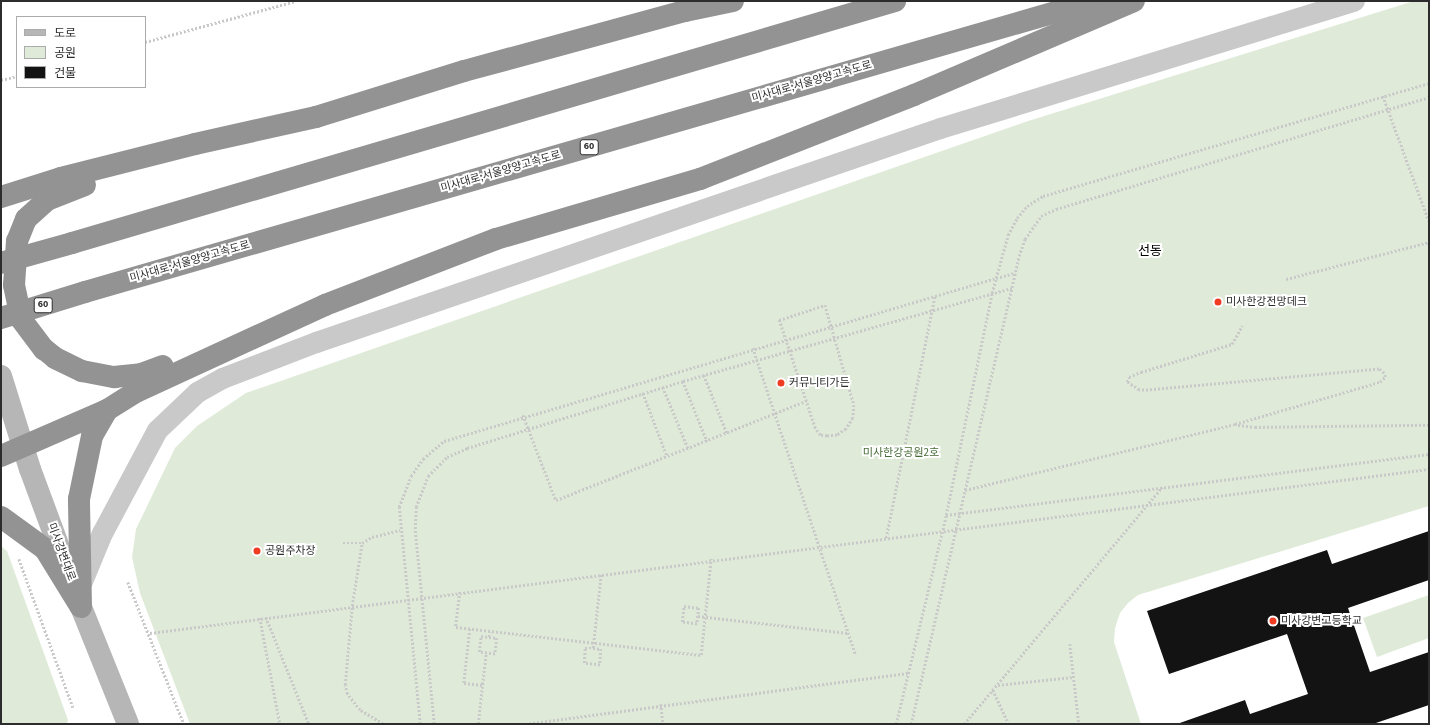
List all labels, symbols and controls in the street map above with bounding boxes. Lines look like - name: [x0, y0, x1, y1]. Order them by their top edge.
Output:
- legend: [16, 16, 146, 88]
- text: 도로: [54, 25, 76, 42]
- text: 공원: [54, 45, 76, 62]
- street label: 미사대로;서울양양고속도로: [750, 59, 874, 105]
- text: 건물: [54, 65, 76, 82]
- road number: 60: [579, 139, 599, 155]
- street label: 미사대로;서울양양고속도로: [439, 149, 563, 195]
- street label: 미사대로;서울양양고속도로: [128, 239, 252, 285]
- district label: 선동: [1138, 243, 1162, 259]
- place label: 미사한강전망데크: [1226, 295, 1307, 309]
- road number: 60: [33, 297, 53, 313]
- marker: 미사한강전망데크: [1213, 297, 1223, 307]
- place label: 커뮤니티가든: [789, 376, 850, 390]
- marker: 커뮤니티가든: [776, 378, 786, 388]
- park label: 미사한강공원2호: [863, 446, 939, 460]
- street label: 미사강변대로: [44, 521, 78, 583]
- place label: 공원주차장: [265, 544, 316, 558]
- marker: 공원주차장: [252, 546, 262, 556]
- place label: 미사강변고등학교: [1281, 614, 1362, 628]
- marker: 미사강변고등학교: [1268, 616, 1278, 626]

